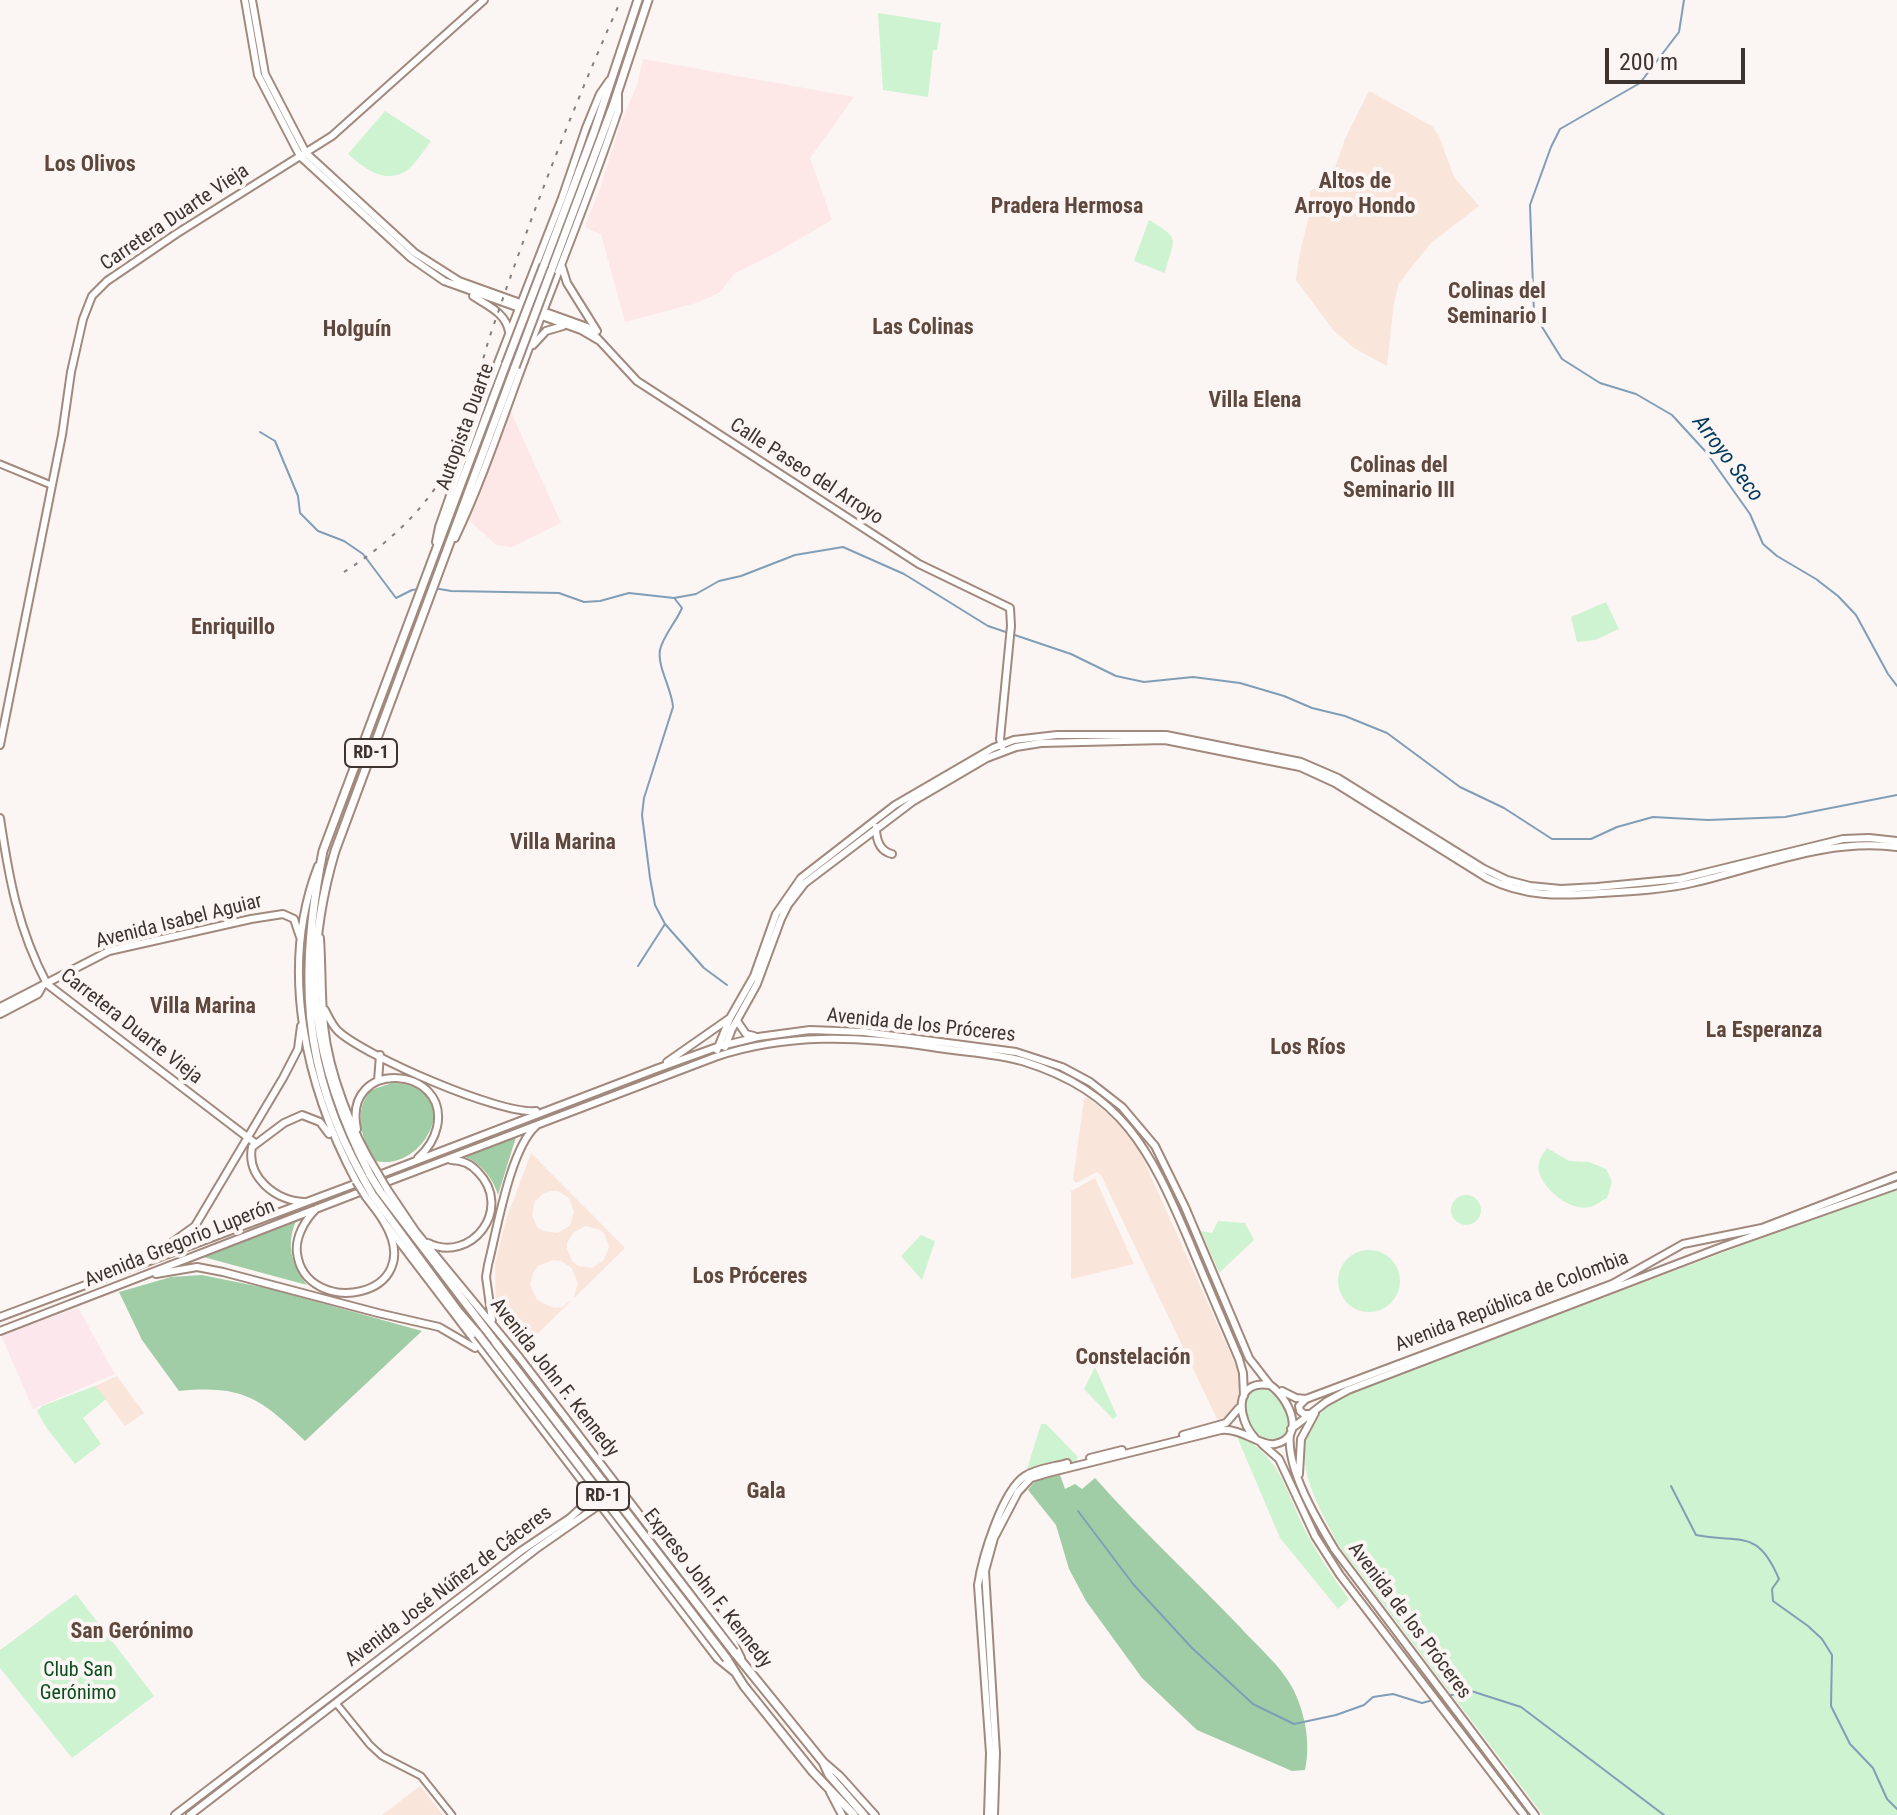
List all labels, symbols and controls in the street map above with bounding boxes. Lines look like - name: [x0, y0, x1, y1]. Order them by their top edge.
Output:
- scale bar: [1609, 32, 1749, 82]
- text: 200 m: [1619, 48, 1678, 76]
- district label: Los Olivos: [44, 152, 136, 178]
- street label: Carretera Duarte Vieja: [96, 159, 254, 277]
- district label: Altos de Arroyo Hondo: [1295, 169, 1415, 220]
- district label: Pradera Hermosa: [991, 194, 1143, 220]
- district label: Colinas del Seminario I: [1447, 279, 1547, 330]
- district label: Las Colinas: [872, 315, 974, 341]
- district label: Holguín: [323, 317, 391, 343]
- street label: Autopista Duarte: [432, 360, 500, 494]
- district label: Villa Elena: [1209, 388, 1301, 414]
- water label: Arroyo Seco: [1686, 410, 1768, 508]
- street label: Calle Paseo del Arroyo: [725, 414, 887, 530]
- district label: Colinas del Seminario III: [1343, 453, 1455, 504]
- district label: Enriquillo: [191, 615, 275, 641]
- road number: RD-1: [345, 739, 397, 767]
- district label: Villa Marina: [510, 830, 616, 856]
- street label: Avenida Isabel Aguiar: [93, 890, 265, 954]
- street label: Carretera Duarte Vieja: [55, 964, 207, 1090]
- district label: Villa Marina: [150, 994, 256, 1020]
- street label: Avenida de los Próceres: [826, 1004, 1016, 1048]
- district label: La Esperanza: [1706, 1018, 1822, 1044]
- district label: Los Ríos: [1270, 1035, 1346, 1061]
- street label: Avenida Gregorio Luperón: [81, 1195, 279, 1293]
- street label: Avenida República de Colombia: [1392, 1246, 1632, 1358]
- district label: Los Próceres: [692, 1264, 808, 1290]
- street label: Avenida John F. Kennedy: [484, 1294, 624, 1462]
- district label: Constelación: [1076, 1345, 1190, 1371]
- district label: Gala: [746, 1479, 786, 1505]
- road number: RD-1: [577, 1482, 629, 1510]
- street label: Avenida José Núñez de Cáceres: [341, 1501, 557, 1673]
- street label: Expreso John F. Kennedy: [637, 1505, 777, 1673]
- street label: Avenida de los Próceres: [1342, 1538, 1476, 1704]
- district label: San Gerónimo: [70, 1619, 194, 1645]
- park label: Club San Gerónimo: [40, 1659, 116, 1706]

